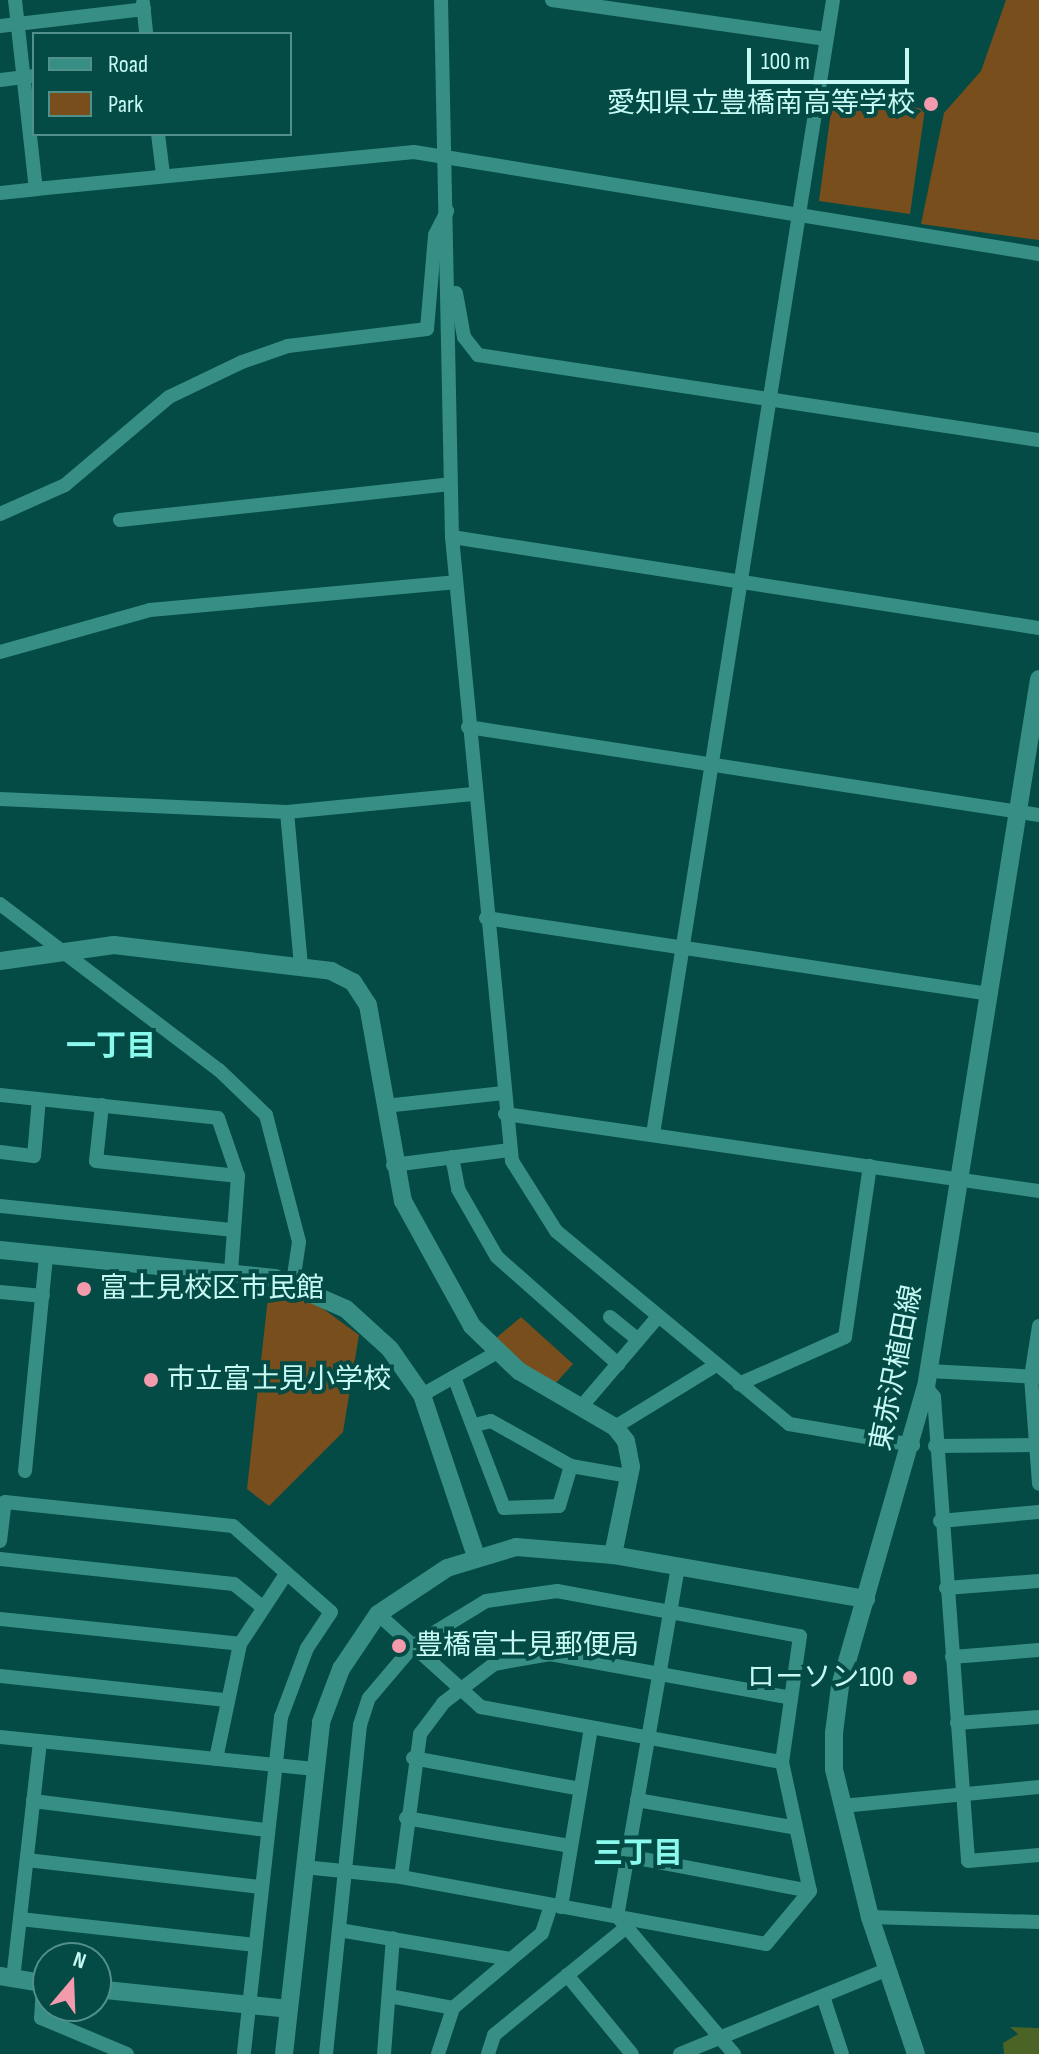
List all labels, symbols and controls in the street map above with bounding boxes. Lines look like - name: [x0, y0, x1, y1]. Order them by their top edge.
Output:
- legend: [32, 32, 292, 136]
- scale bar: [751, 32, 913, 82]
- text: 100 m: [761, 47, 810, 76]
- text: Road: [108, 50, 148, 79]
- place label: 愛知県立豊橋南高等学校: [607, 87, 915, 121]
- text: Park: [108, 90, 143, 119]
- marker: 愛知県立豊橋南高等学校: [922, 95, 940, 113]
- district label: 一丁目: [66, 1029, 156, 1065]
- place label: 富士見校区市民館: [100, 1272, 324, 1306]
- marker: 富士見校区市民館: [75, 1280, 93, 1298]
- street label: 東赤沢植田線: [864, 1282, 930, 1454]
- place label: 市立富士見小学校: [167, 1363, 391, 1397]
- marker: 市立富士見小学校: [142, 1371, 160, 1389]
- place label: 豊橋富士見郵便局: [415, 1629, 639, 1663]
- marker: 豊橋富士見郵便局: [390, 1637, 408, 1655]
- place label: ローソン100: [747, 1661, 894, 1695]
- marker: ローソン100: [901, 1669, 919, 1687]
- district label: 三丁目: [593, 1836, 683, 1872]
- north arrow: [32, 1942, 112, 2022]
- text: N: [69, 1946, 89, 1975]

